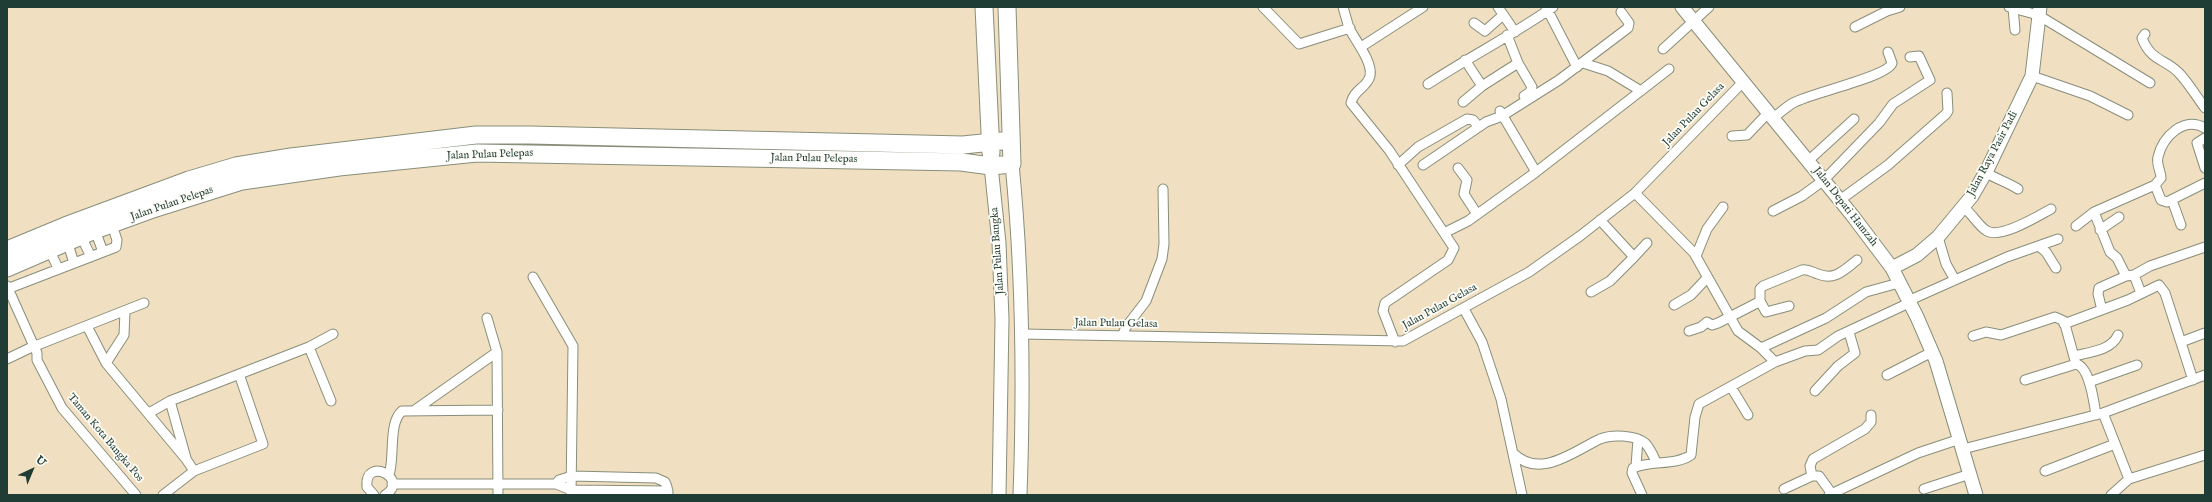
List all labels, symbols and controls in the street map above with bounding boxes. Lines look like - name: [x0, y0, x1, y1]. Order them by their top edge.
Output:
- street label: Jalan Pulau Gelasa: [1660, 81, 1728, 149]
- street label: Jalan Raya Pasir Padi: [1965, 109, 2021, 199]
- street label: Jalan Pulau Pelepas: [446, 147, 534, 163]
- street label: Jalan Pulau Pelepas: [771, 152, 857, 166]
- street label: Jalan Depati Hamzah: [1810, 165, 1880, 249]
- street label: Jalan Pulau Pelepas: [129, 184, 215, 224]
- street label: Jalan Pulau Bangka: [988, 207, 1008, 295]
- street label: Jalan Pulau Gelasa: [1400, 281, 1480, 333]
- street label: Jalan Pulau Gelasa: [1074, 317, 1158, 331]
- street label: Taman Kota Bangka Pos: [64, 391, 146, 485]
- north arrow: [12, 450, 52, 490]
- text: U: [32, 453, 49, 470]

